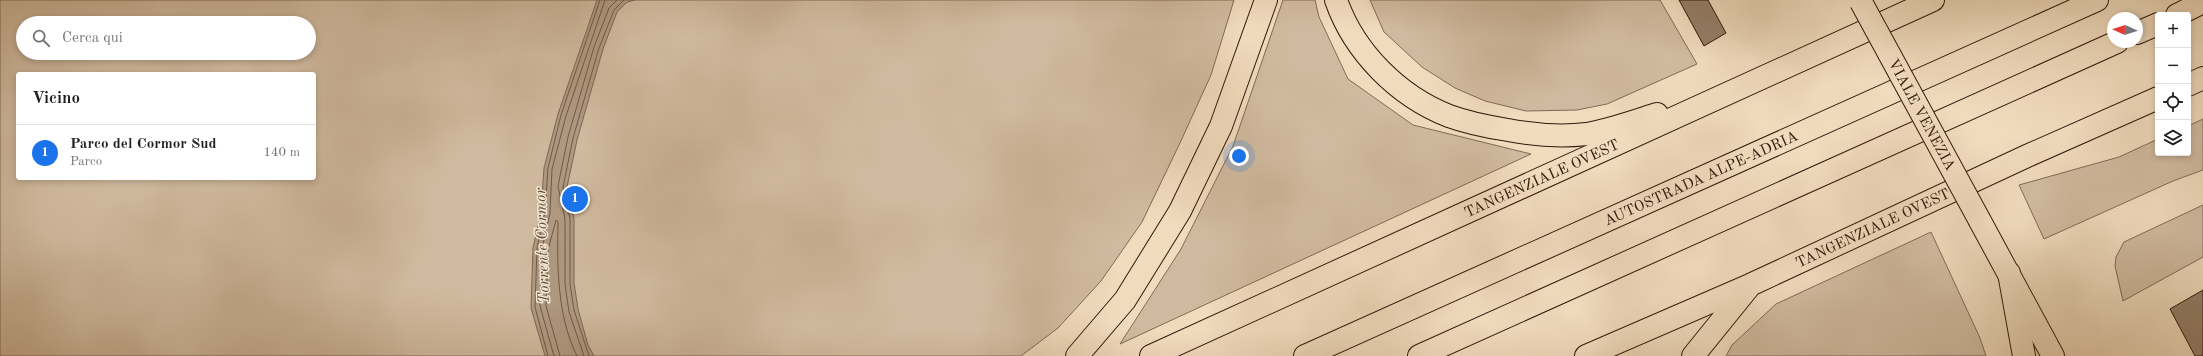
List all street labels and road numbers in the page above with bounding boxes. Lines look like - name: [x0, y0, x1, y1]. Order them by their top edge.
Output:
- street label: VIALE VENEZIA: [1884, 57, 1957, 174]
- street label: AUTOSTRADA ALPE-ADRIA: [1602, 129, 1801, 229]
- street label: TANGENZIALE OVEST: [1462, 138, 1622, 221]
- street label: TANGENZIALE OVEST: [1794, 187, 1953, 272]

